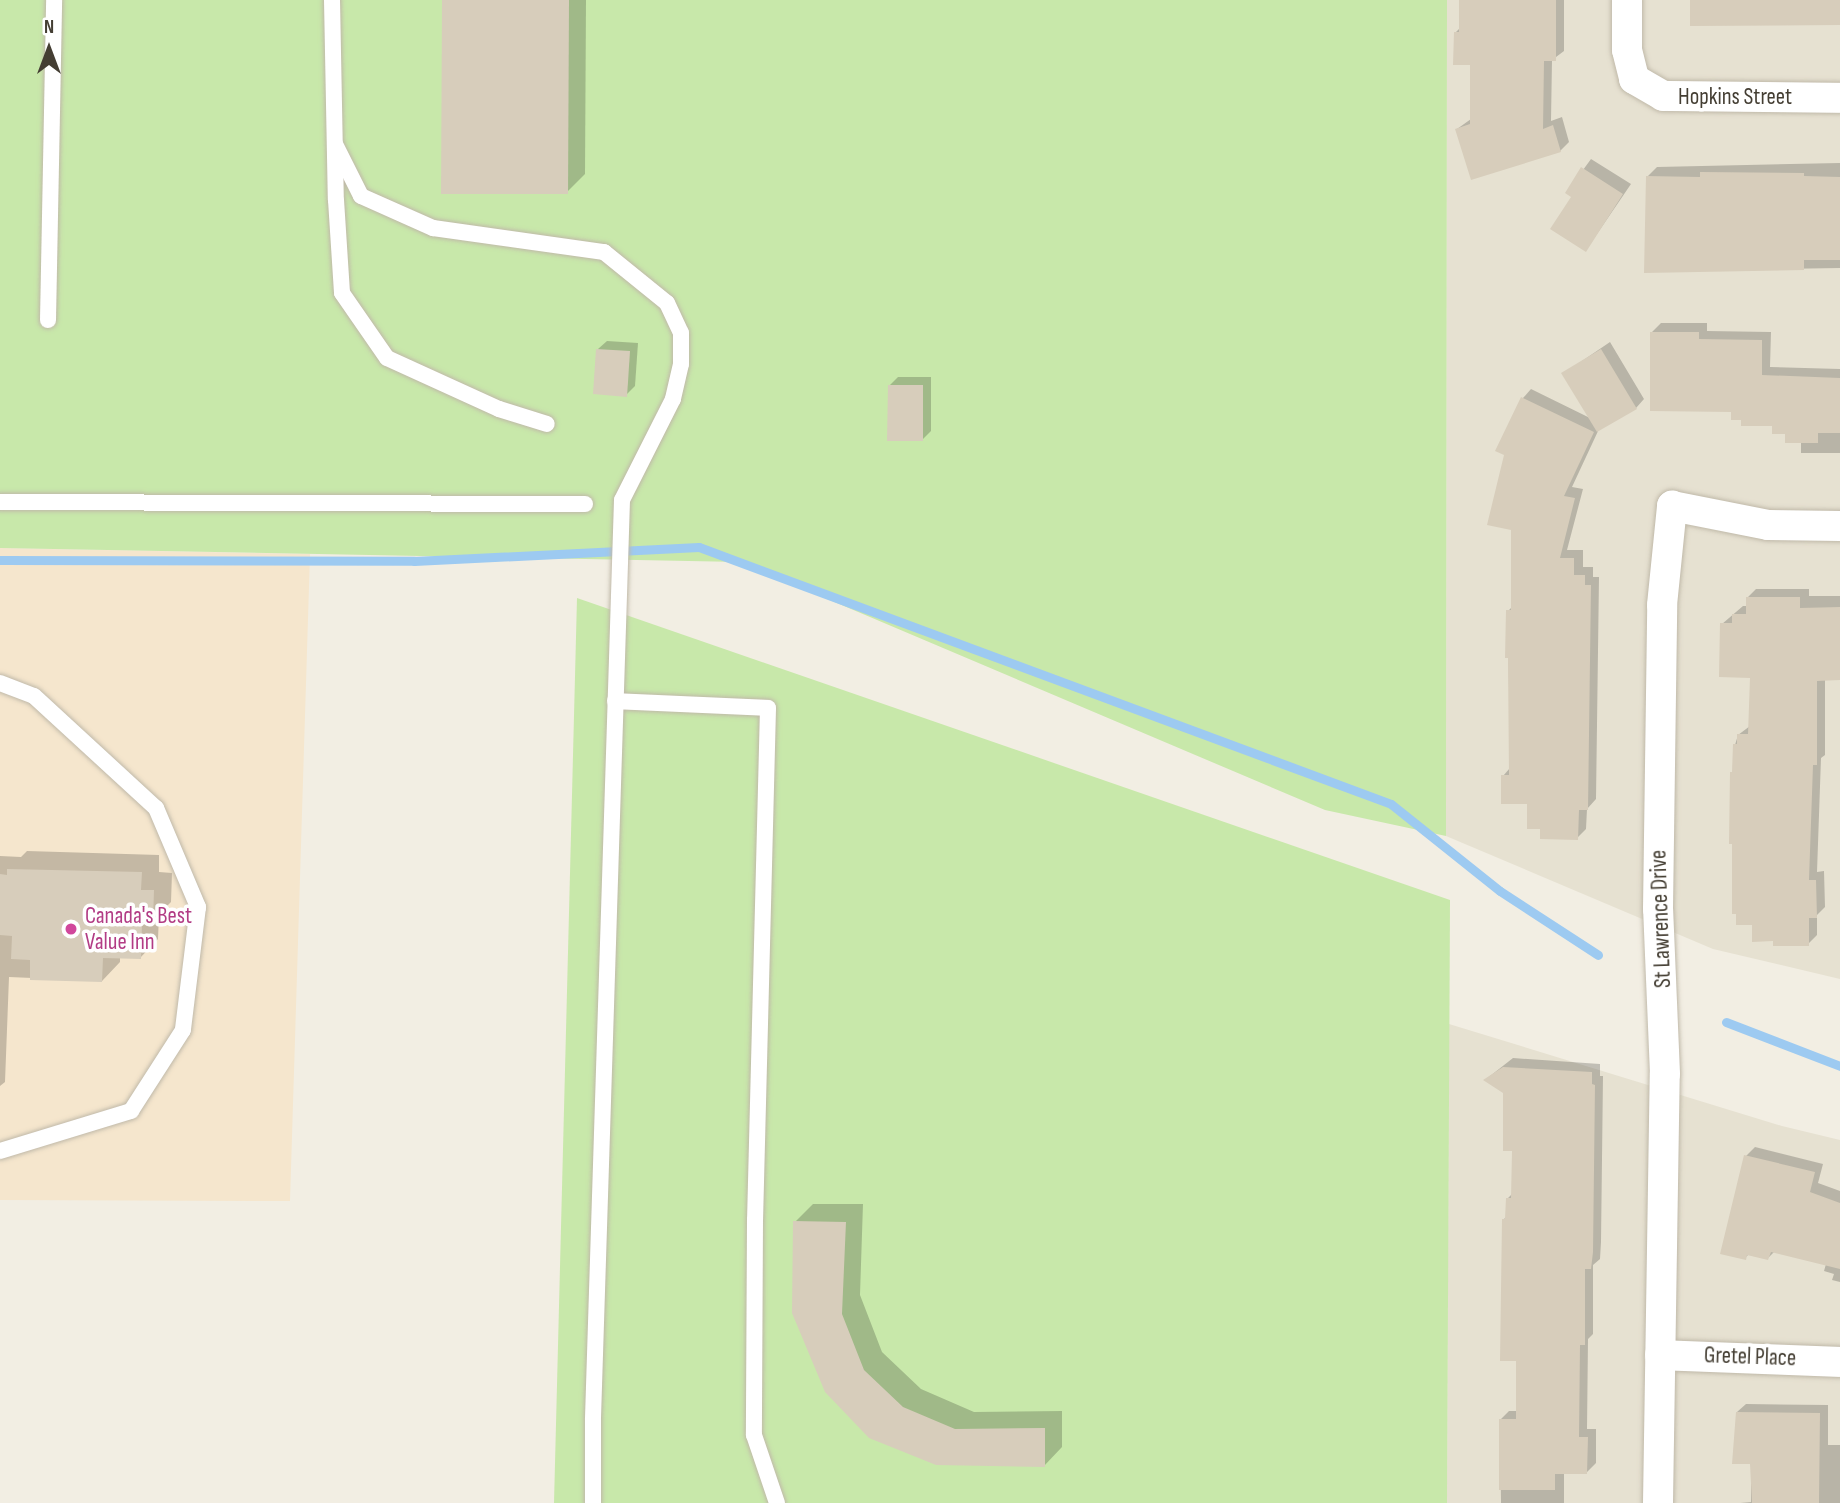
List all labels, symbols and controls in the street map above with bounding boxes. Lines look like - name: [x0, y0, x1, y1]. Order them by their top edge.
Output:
- north arrow: [14, 14, 84, 84]
- text: N: [44, 16, 54, 39]
- street label: Hopkins Street: [1678, 83, 1792, 111]
- street label: St Lawrence Drive: [1645, 849, 1677, 989]
- place label: Canada's Best Value Inn: [85, 902, 192, 956]
- marker: Canada's Best Value Inn: [63, 921, 79, 937]
- street label: Gretel Place: [1703, 1342, 1797, 1372]

